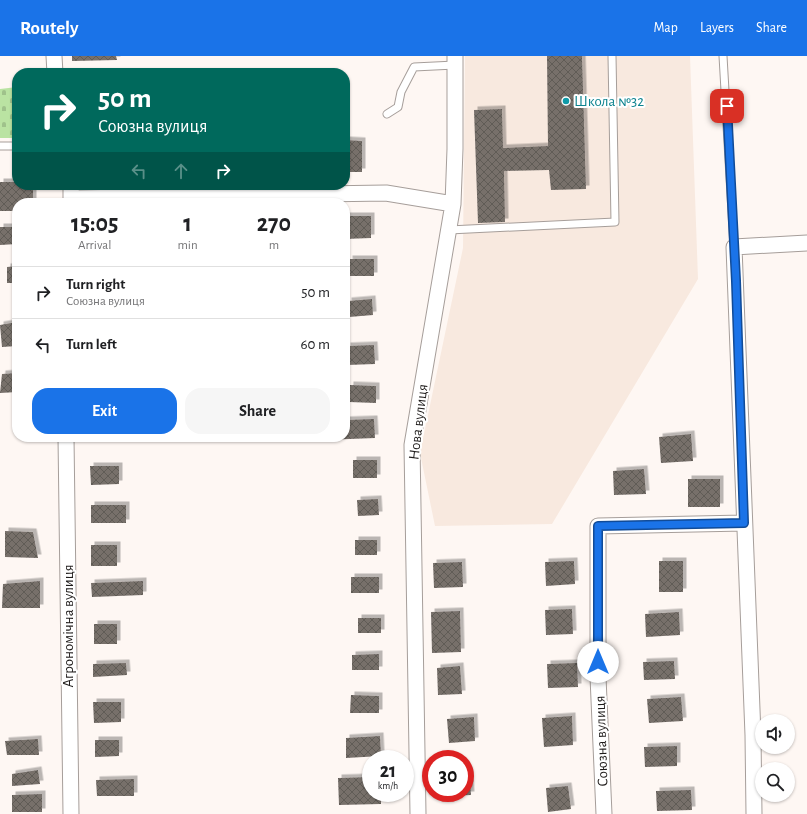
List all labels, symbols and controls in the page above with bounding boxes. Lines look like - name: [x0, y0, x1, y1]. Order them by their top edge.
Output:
- text: Routely: [20, 19, 79, 38]
- text: Map: [653, 21, 678, 35]
- text: Layers: [700, 21, 734, 35]
- text: Share: [756, 21, 787, 35]
- icon: right: [32, 84, 84, 136]
- text: 50 m: [98, 85, 152, 113]
- pin: [710, 89, 744, 123]
- place label: Школа №32: [574, 94, 644, 109]
- icon: arrive: [716, 95, 738, 117]
- marker: Школа №32: [561, 96, 571, 106]
- text: Союзна вулиця: [98, 118, 207, 136]
- icon: left: [128, 160, 150, 182]
- icon: ahead: [170, 160, 192, 182]
- icon: right: [212, 160, 234, 182]
- text: 15:05: [71, 212, 118, 236]
- text: 1: [183, 212, 192, 236]
- text: 270: [257, 212, 291, 236]
- text: Arrival: [78, 239, 111, 252]
- text: min: [177, 239, 198, 252]
- text: m: [269, 239, 279, 252]
- text: Turn right: [66, 277, 125, 292]
- icon: right: [32, 282, 54, 304]
- text: 50 m: [301, 285, 330, 300]
- text: Союзна вулиця: [66, 295, 145, 308]
- icon: left: [32, 334, 54, 356]
- text: Turn left: [66, 337, 117, 352]
- text: 60 m: [301, 337, 330, 352]
- street label: Нова вулиця: [406, 383, 431, 461]
- button: Exit: [32, 388, 177, 434]
- button: Share: [185, 388, 330, 434]
- street label: Агрономічна вулиця: [61, 564, 76, 688]
- position arrow: [577, 641, 619, 683]
- street label: Союзна вулиця: [592, 695, 611, 787]
- map controls: [755, 714, 795, 802]
- button: sound: [755, 714, 795, 754]
- speed limit sign: 30: [422, 750, 474, 802]
- text: 21: [380, 761, 396, 781]
- button: search: [755, 762, 795, 802]
- text: km/h: [378, 781, 398, 791]

